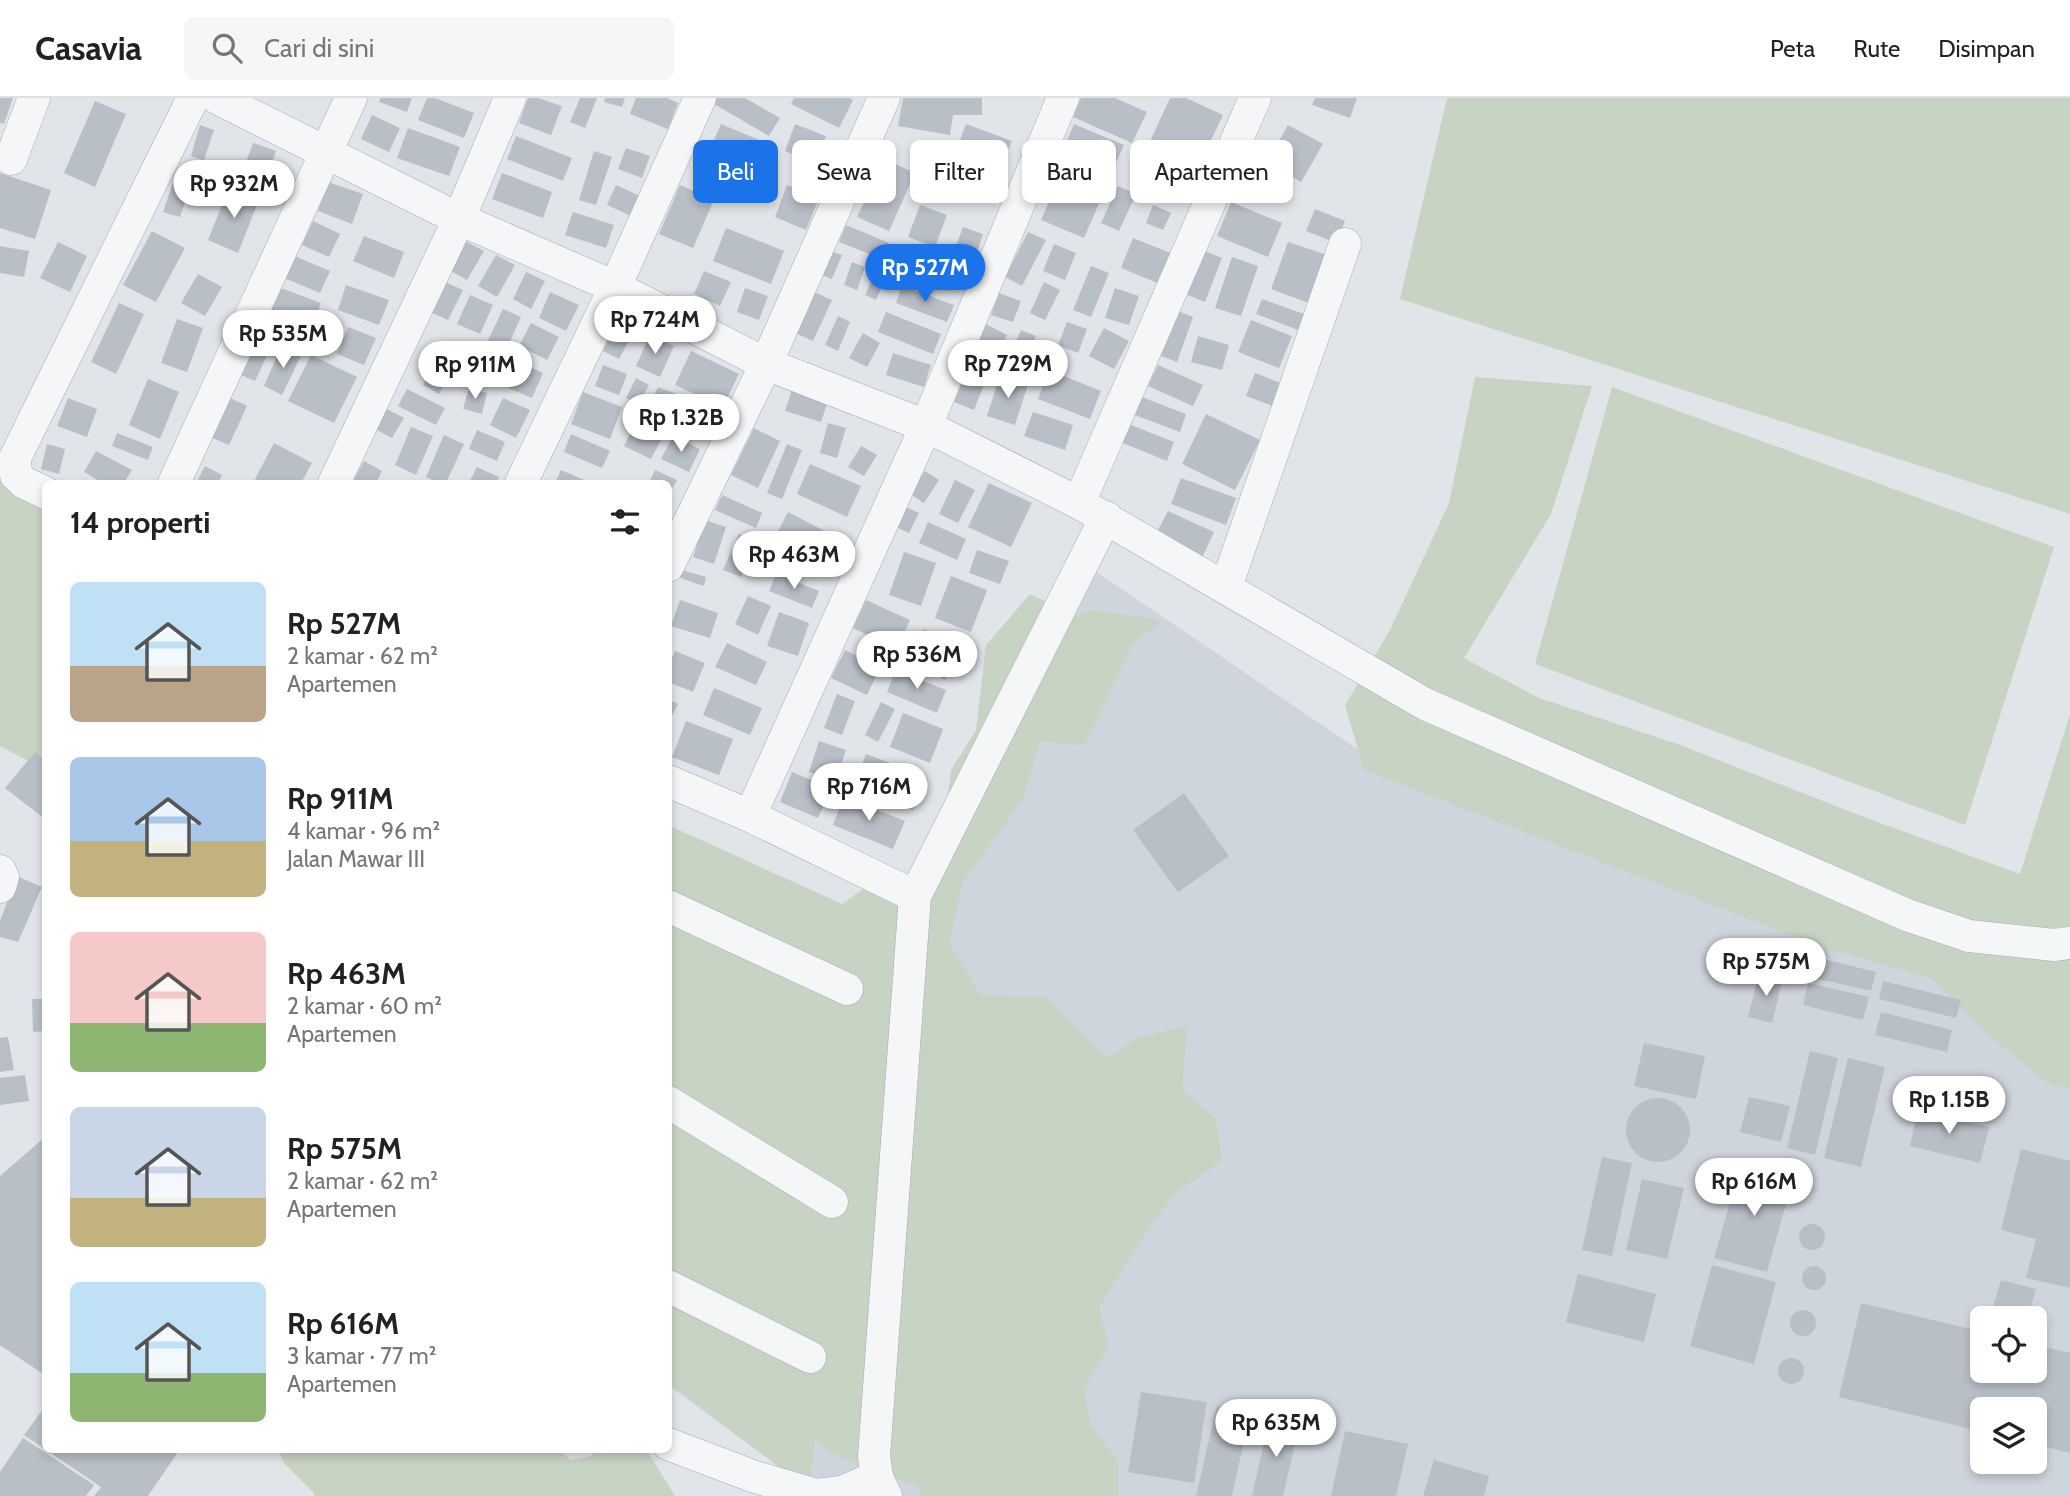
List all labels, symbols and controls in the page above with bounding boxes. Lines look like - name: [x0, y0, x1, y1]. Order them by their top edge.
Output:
- search box: [184, 17, 674, 80]
- text: Casavia: [35, 28, 142, 68]
- icon: search: [208, 29, 246, 67]
- text: Cari di sini: [264, 32, 374, 64]
- text: Peta: [1770, 34, 1815, 63]
- text: Rute: [1853, 34, 1900, 63]
- text: Disimpan: [1938, 34, 2035, 63]
- chip: Beli: [693, 140, 778, 203]
- chip: Sewa: [792, 140, 896, 203]
- chip: Filter: [910, 140, 1008, 203]
- chip: Baru: [1022, 140, 1116, 203]
- chip: Apartemen: [1130, 140, 1293, 203]
- pin: Rp 932M: [169, 160, 299, 220]
- text: Rp 932M: [189, 169, 279, 197]
- pin: Rp 527M: [860, 244, 990, 304]
- text: Rp 527M: [881, 253, 969, 281]
- pin: Rp 724M: [590, 296, 720, 356]
- text: Rp 724M: [610, 305, 700, 333]
- pin: Rp 535M: [218, 310, 348, 370]
- text: Rp 535M: [239, 319, 327, 347]
- pin: Rp 729M: [943, 341, 1073, 400]
- pin: Rp 911M: [410, 342, 540, 401]
- text: Rp 729M: [964, 349, 1052, 377]
- text: Rp 911M: [434, 350, 516, 378]
- pin: Rp 1.32B: [609, 394, 753, 454]
- text: Rp 1.32B: [638, 403, 724, 431]
- icon: filters: [606, 503, 644, 541]
- text: 14 properti: [70, 504, 210, 541]
- pin: Rp 463M: [729, 532, 859, 591]
- text: Rp 463M: [748, 540, 840, 568]
- text: Rp 527M: [287, 605, 401, 642]
- icon: home: [126, 610, 210, 694]
- pin: Rp 536M: [852, 632, 982, 691]
- text: Rp 536M: [872, 640, 962, 668]
- text: 2 kamar · 62 m²: [287, 642, 438, 670]
- text: Apartemen: [287, 670, 397, 698]
- pin: Rp 716M: [804, 764, 934, 823]
- text: Rp 716M: [827, 772, 911, 800]
- text: Rp 911M: [287, 780, 393, 817]
- icon: home: [126, 785, 210, 869]
- text: 4 kamar · 96 m²: [287, 817, 440, 845]
- text: Jalan Mawar III: [287, 845, 425, 873]
- pin: Rp 575M: [1701, 939, 1831, 998]
- text: Rp 575M: [1722, 947, 1810, 975]
- text: Rp 463M: [287, 955, 406, 992]
- icon: home: [126, 960, 210, 1044]
- text: 2 kamar · 60 m²: [287, 992, 442, 1020]
- text: Apartemen: [287, 1020, 397, 1048]
- pin: Rp 1.15B: [1877, 1076, 2021, 1136]
- text: Rp 1.15B: [1909, 1085, 1989, 1113]
- text: Rp 575M: [287, 1130, 402, 1167]
- icon: home: [126, 1135, 210, 1219]
- pin: Rp 616M: [1689, 1158, 1819, 1218]
- text: 2 kamar · 62 m²: [287, 1167, 438, 1195]
- text: Rp 616M: [1711, 1167, 1797, 1195]
- text: Apartemen: [287, 1195, 397, 1223]
- text: Rp 616M: [287, 1305, 399, 1342]
- map controls: [1970, 1306, 2047, 1474]
- button: locate: [1970, 1306, 2047, 1383]
- icon: home: [126, 1310, 210, 1394]
- text: 3 kamar · 77 m²: [287, 1342, 436, 1370]
- text: Apartemen: [287, 1370, 397, 1398]
- button: layers: [1970, 1397, 2047, 1474]
- pin: Rp 635M: [1211, 1400, 1341, 1459]
- text: Rp 635M: [1231, 1408, 1321, 1436]

